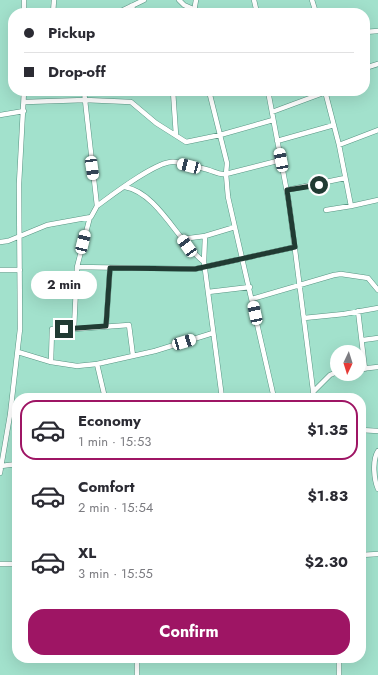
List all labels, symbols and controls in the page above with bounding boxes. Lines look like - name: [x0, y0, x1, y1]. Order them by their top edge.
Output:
- text: Pickup: [48, 22, 95, 44]
- text: Drop-off: [48, 61, 106, 83]
- car: [273, 147, 289, 173]
- car: [84, 155, 100, 181]
- car: [176, 157, 202, 175]
- route start: [310, 176, 328, 194]
- car: [74, 229, 92, 255]
- car: [175, 233, 199, 259]
- callout: 2 min: [31, 271, 97, 299]
- text: 2 min: [47, 275, 81, 294]
- car: [247, 300, 263, 326]
- route end: [55, 320, 73, 338]
- car: [171, 333, 197, 351]
- north arrow: [330, 345, 366, 381]
- map controls: [330, 345, 366, 381]
- text: Economy: [78, 410, 141, 432]
- icon: car: [30, 412, 66, 448]
- text: $1.35: [307, 419, 348, 441]
- text: 1 min · 15:53: [78, 432, 151, 451]
- text: Comfort: [78, 476, 135, 498]
- icon: car: [30, 478, 66, 514]
- text: $1.83: [307, 485, 348, 507]
- text: 2 min · 15:54: [78, 498, 153, 517]
- text: XL: [78, 542, 96, 564]
- icon: car: [30, 544, 66, 580]
- text: $2.30: [305, 551, 348, 573]
- text: 3 min · 15:55: [78, 564, 153, 583]
- button: Confirm: [28, 609, 350, 655]

